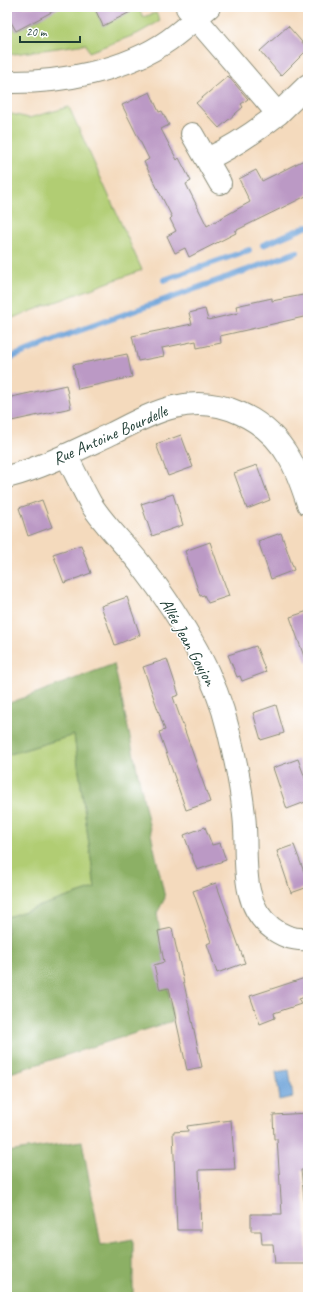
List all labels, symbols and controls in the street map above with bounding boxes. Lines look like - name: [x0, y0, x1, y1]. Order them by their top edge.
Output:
- scale bar: [20, 18, 80, 44]
- text: 20 m: [26, 24, 48, 40]
- street label: Rue Antoine Bourdelle: [49, 400, 172, 470]
- street label: Allée Jean Goujon: [155, 595, 221, 691]

